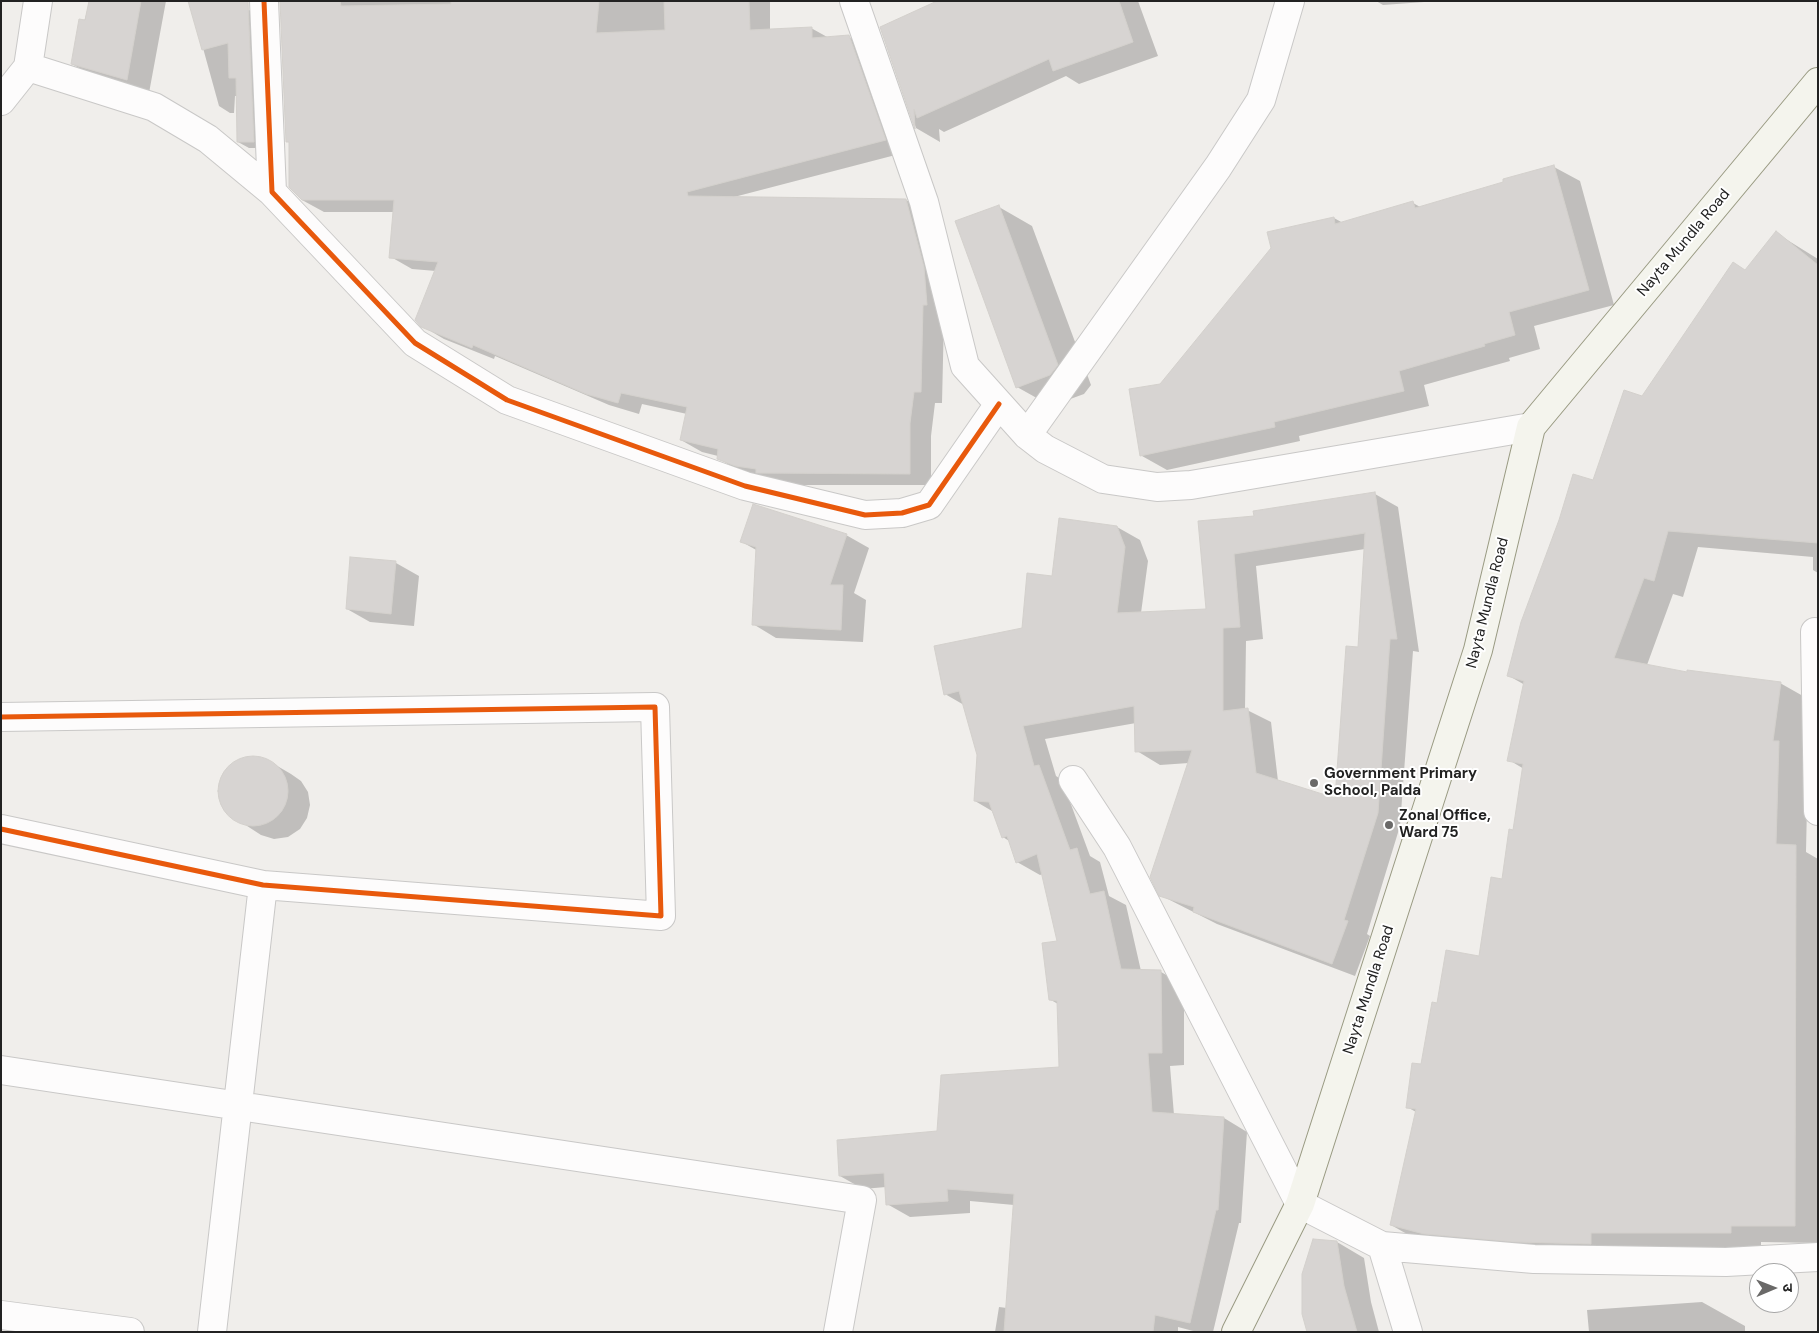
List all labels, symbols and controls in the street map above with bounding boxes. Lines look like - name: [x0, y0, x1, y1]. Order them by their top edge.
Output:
- street label: Nayta Mundla Road: [1634, 186, 1734, 300]
- street label: Nayta Mundla Road: [1463, 536, 1513, 670]
- place label: Government Primary School, Palda: [1324, 765, 1477, 800]
- marker: Government Primary School, Palda: [1308, 777, 1320, 789]
- place label: Zonal Office, Ward 75: [1399, 807, 1491, 842]
- marker: Zonal Office, Ward 75: [1383, 819, 1395, 831]
- street label: Nayta Mundla Road: [1340, 923, 1398, 1057]
- north arrow: [1749, 1263, 1799, 1313]
- text: उ: [1779, 1283, 1797, 1292]

